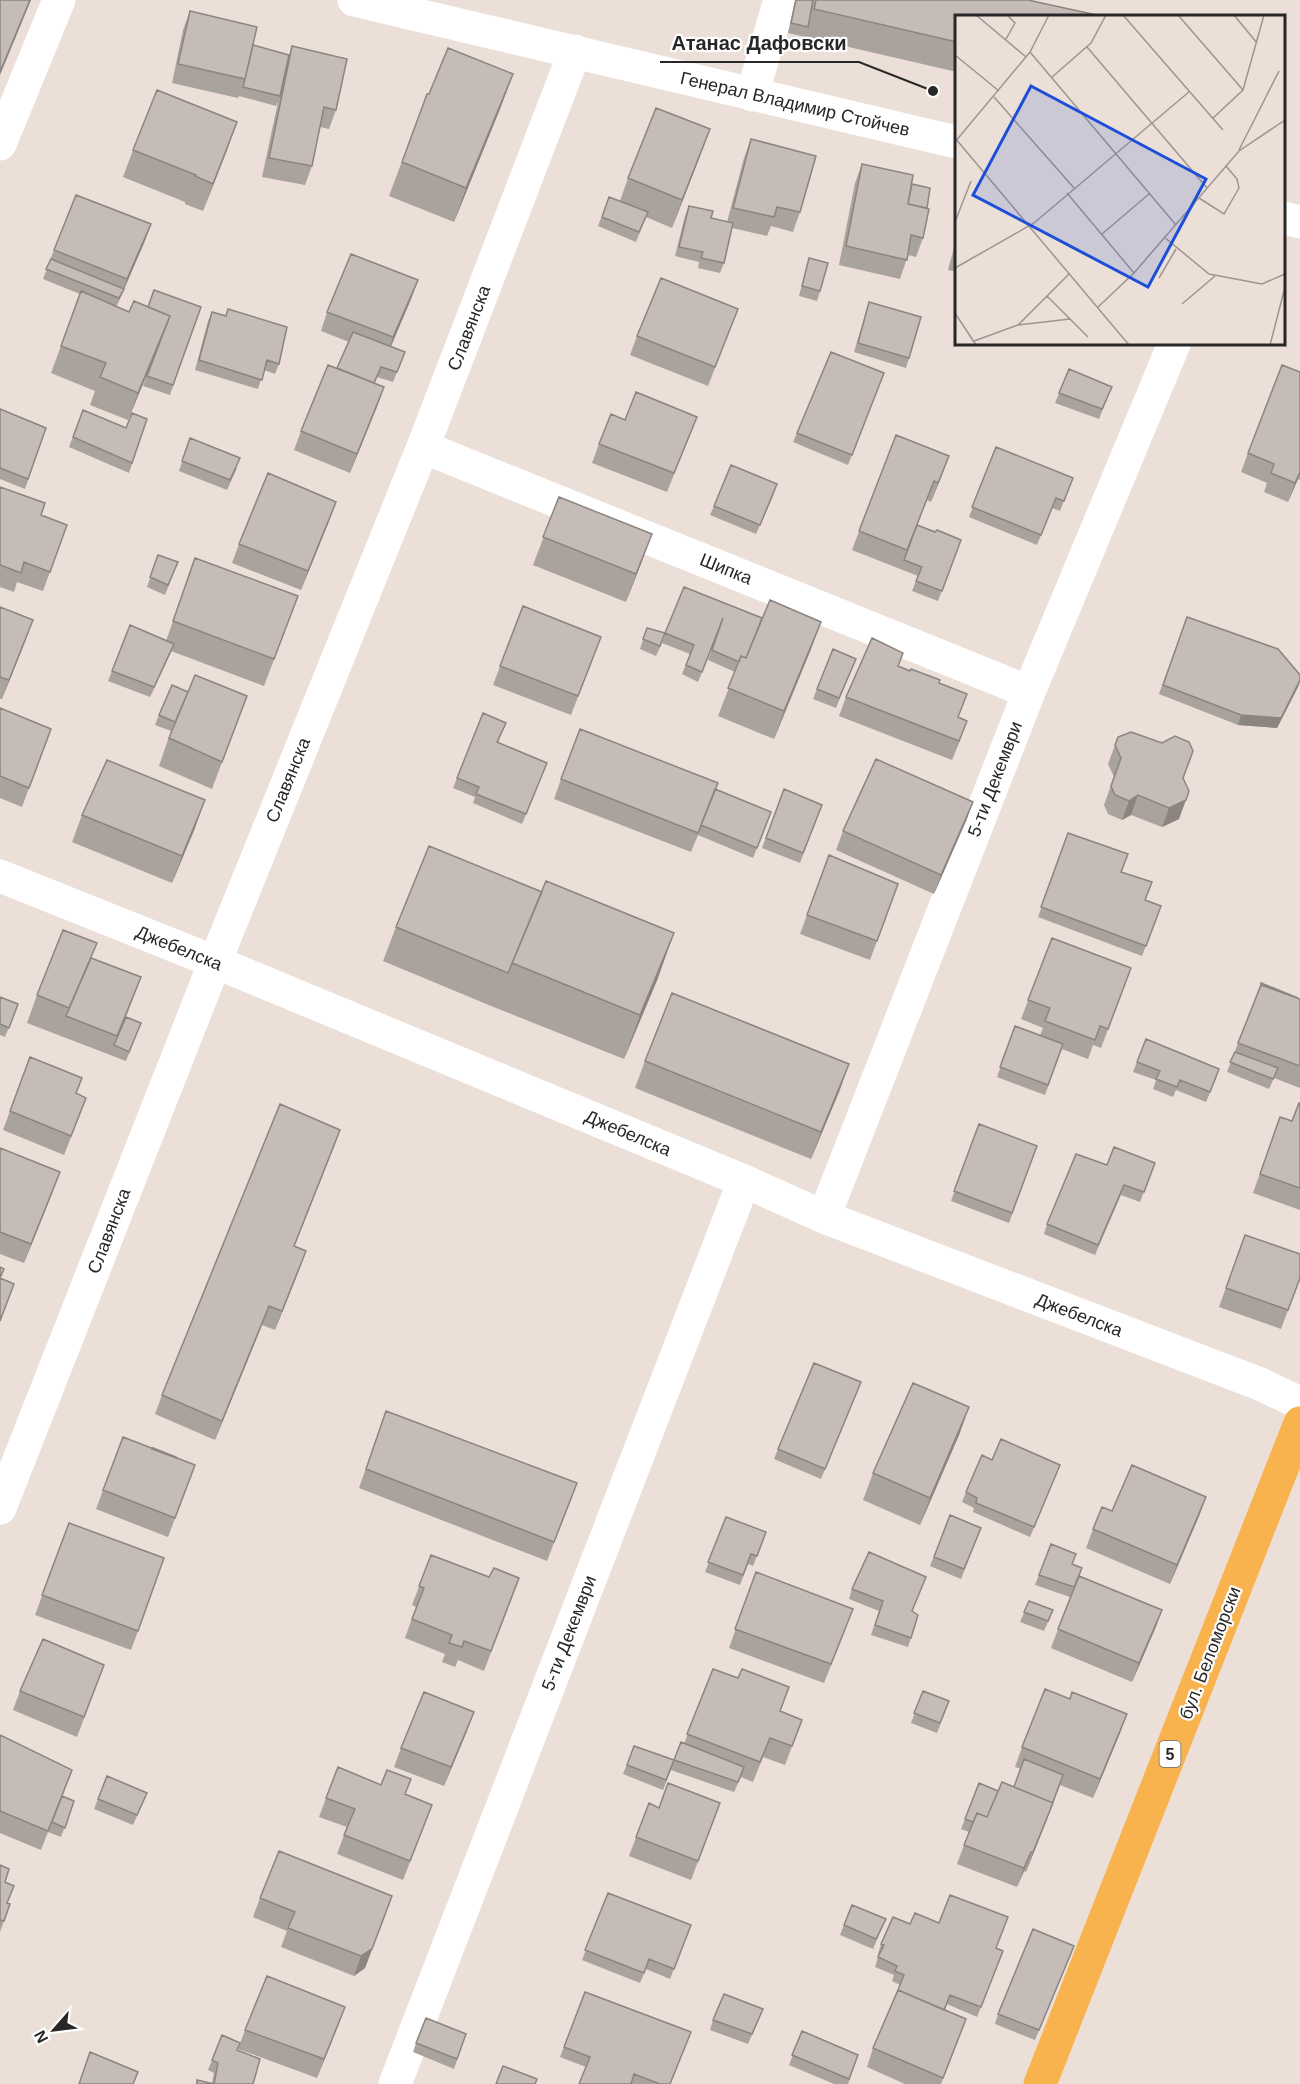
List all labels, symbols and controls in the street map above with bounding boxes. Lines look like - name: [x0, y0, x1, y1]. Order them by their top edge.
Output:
- inset map: [955, 15, 1285, 345]
- callout: Атанас Дафовски: [660, 24, 859, 62]
- text: Атанас Дафовски: [671, 32, 847, 54]
- street label: Генерал Владимир Стойчев: [678, 68, 912, 140]
- street label: Славянска: [444, 282, 495, 374]
- street label: Шипка: [697, 550, 756, 589]
- street label: 5-ти Декември: [964, 719, 1026, 839]
- street label: Славянска: [262, 734, 314, 825]
- street label: Джебелска: [133, 922, 226, 975]
- street label: Джебелска: [582, 1106, 675, 1160]
- street label: Славянска: [84, 1185, 135, 1277]
- street label: Джебелска: [1033, 1289, 1126, 1341]
- street label: 5-ти Декември: [538, 1573, 600, 1693]
- street label: бул. Беломорски: [1176, 1584, 1244, 1722]
- road number: 5: [1160, 1741, 1180, 1767]
- north arrow: [24, 2000, 84, 2060]
- text: N: [31, 2028, 51, 2046]

